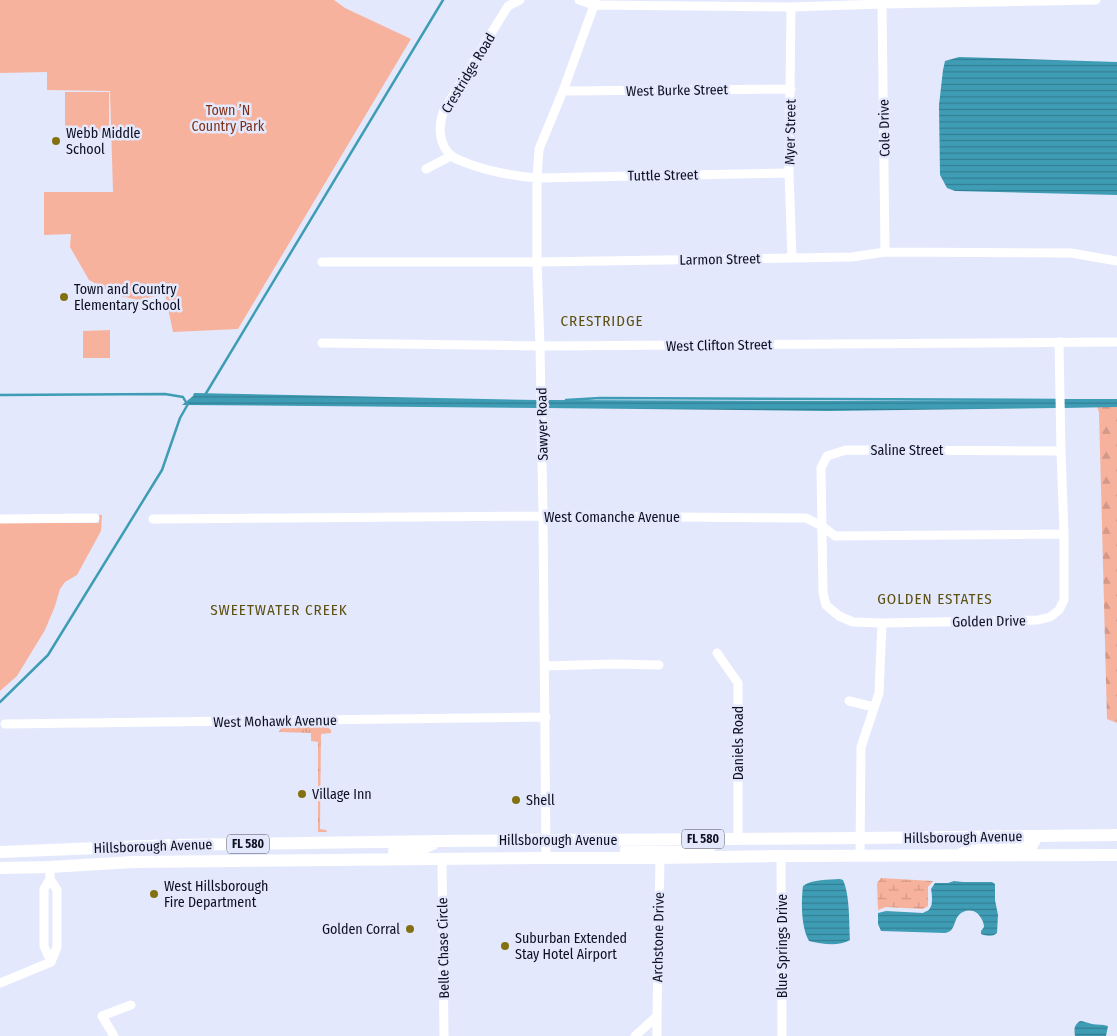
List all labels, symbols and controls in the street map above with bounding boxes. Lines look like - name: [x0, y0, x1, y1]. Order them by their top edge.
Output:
- street label: Crestridge Road: [438, 30, 499, 116]
- street label: West Burke Street: [626, 81, 729, 100]
- street label: Myer Street: [781, 99, 800, 165]
- street label: Cole Drive: [875, 99, 894, 157]
- park label: Town ’N Country Park: [192, 102, 265, 135]
- place label: Webb Middle School: [66, 125, 141, 158]
- marker: Webb Middle School: [50, 135, 62, 147]
- street label: Tuttle Street: [628, 166, 699, 185]
- street label: Larmon Street: [679, 250, 761, 269]
- place label: Town and Country Elementary School: [74, 281, 181, 314]
- marker: Town and Country Elementary School: [58, 291, 70, 303]
- district label: CRESTRIDGE: [560, 312, 644, 330]
- street label: West Clifton Street: [666, 336, 773, 355]
- street label: Sawyer Road: [533, 387, 552, 461]
- street label: Saline Street: [871, 442, 944, 459]
- street label: West Comanche Avenue: [544, 509, 680, 526]
- district label: GOLDEN ESTATES: [877, 590, 993, 608]
- district label: SWEETWATER CREEK: [210, 601, 348, 619]
- street label: Golden Drive: [952, 612, 1026, 631]
- street label: Daniels Road: [730, 706, 747, 780]
- street label: West Mohawk Avenue: [213, 712, 337, 731]
- place label: Village Inn: [312, 786, 372, 803]
- marker: Village Inn: [296, 788, 308, 800]
- place label: Shell: [526, 792, 555, 809]
- marker: Shell: [510, 794, 522, 806]
- street label: Hillsborough Avenue: [904, 828, 1023, 847]
- road number: FL 580: [682, 830, 724, 849]
- street label: Hillsborough Avenue: [499, 832, 617, 849]
- road number: FL 580: [227, 834, 269, 854]
- street label: Hillsborough Avenue: [93, 836, 213, 857]
- place label: West Hillsborough Fire Department: [164, 878, 268, 911]
- marker: West Hillsborough Fire Department: [148, 888, 160, 900]
- street label: Archstone Drive: [649, 892, 668, 982]
- street label: Blue Springs Drive: [774, 894, 791, 998]
- street label: Belle Chase Circle: [434, 897, 453, 999]
- place label: Golden Corral: [322, 921, 400, 938]
- marker: Golden Corral: [404, 923, 416, 935]
- place label: Suburban Extended Stay Hotel Airport: [515, 930, 627, 963]
- marker: Suburban Extended Stay Hotel Airport: [499, 940, 511, 952]

